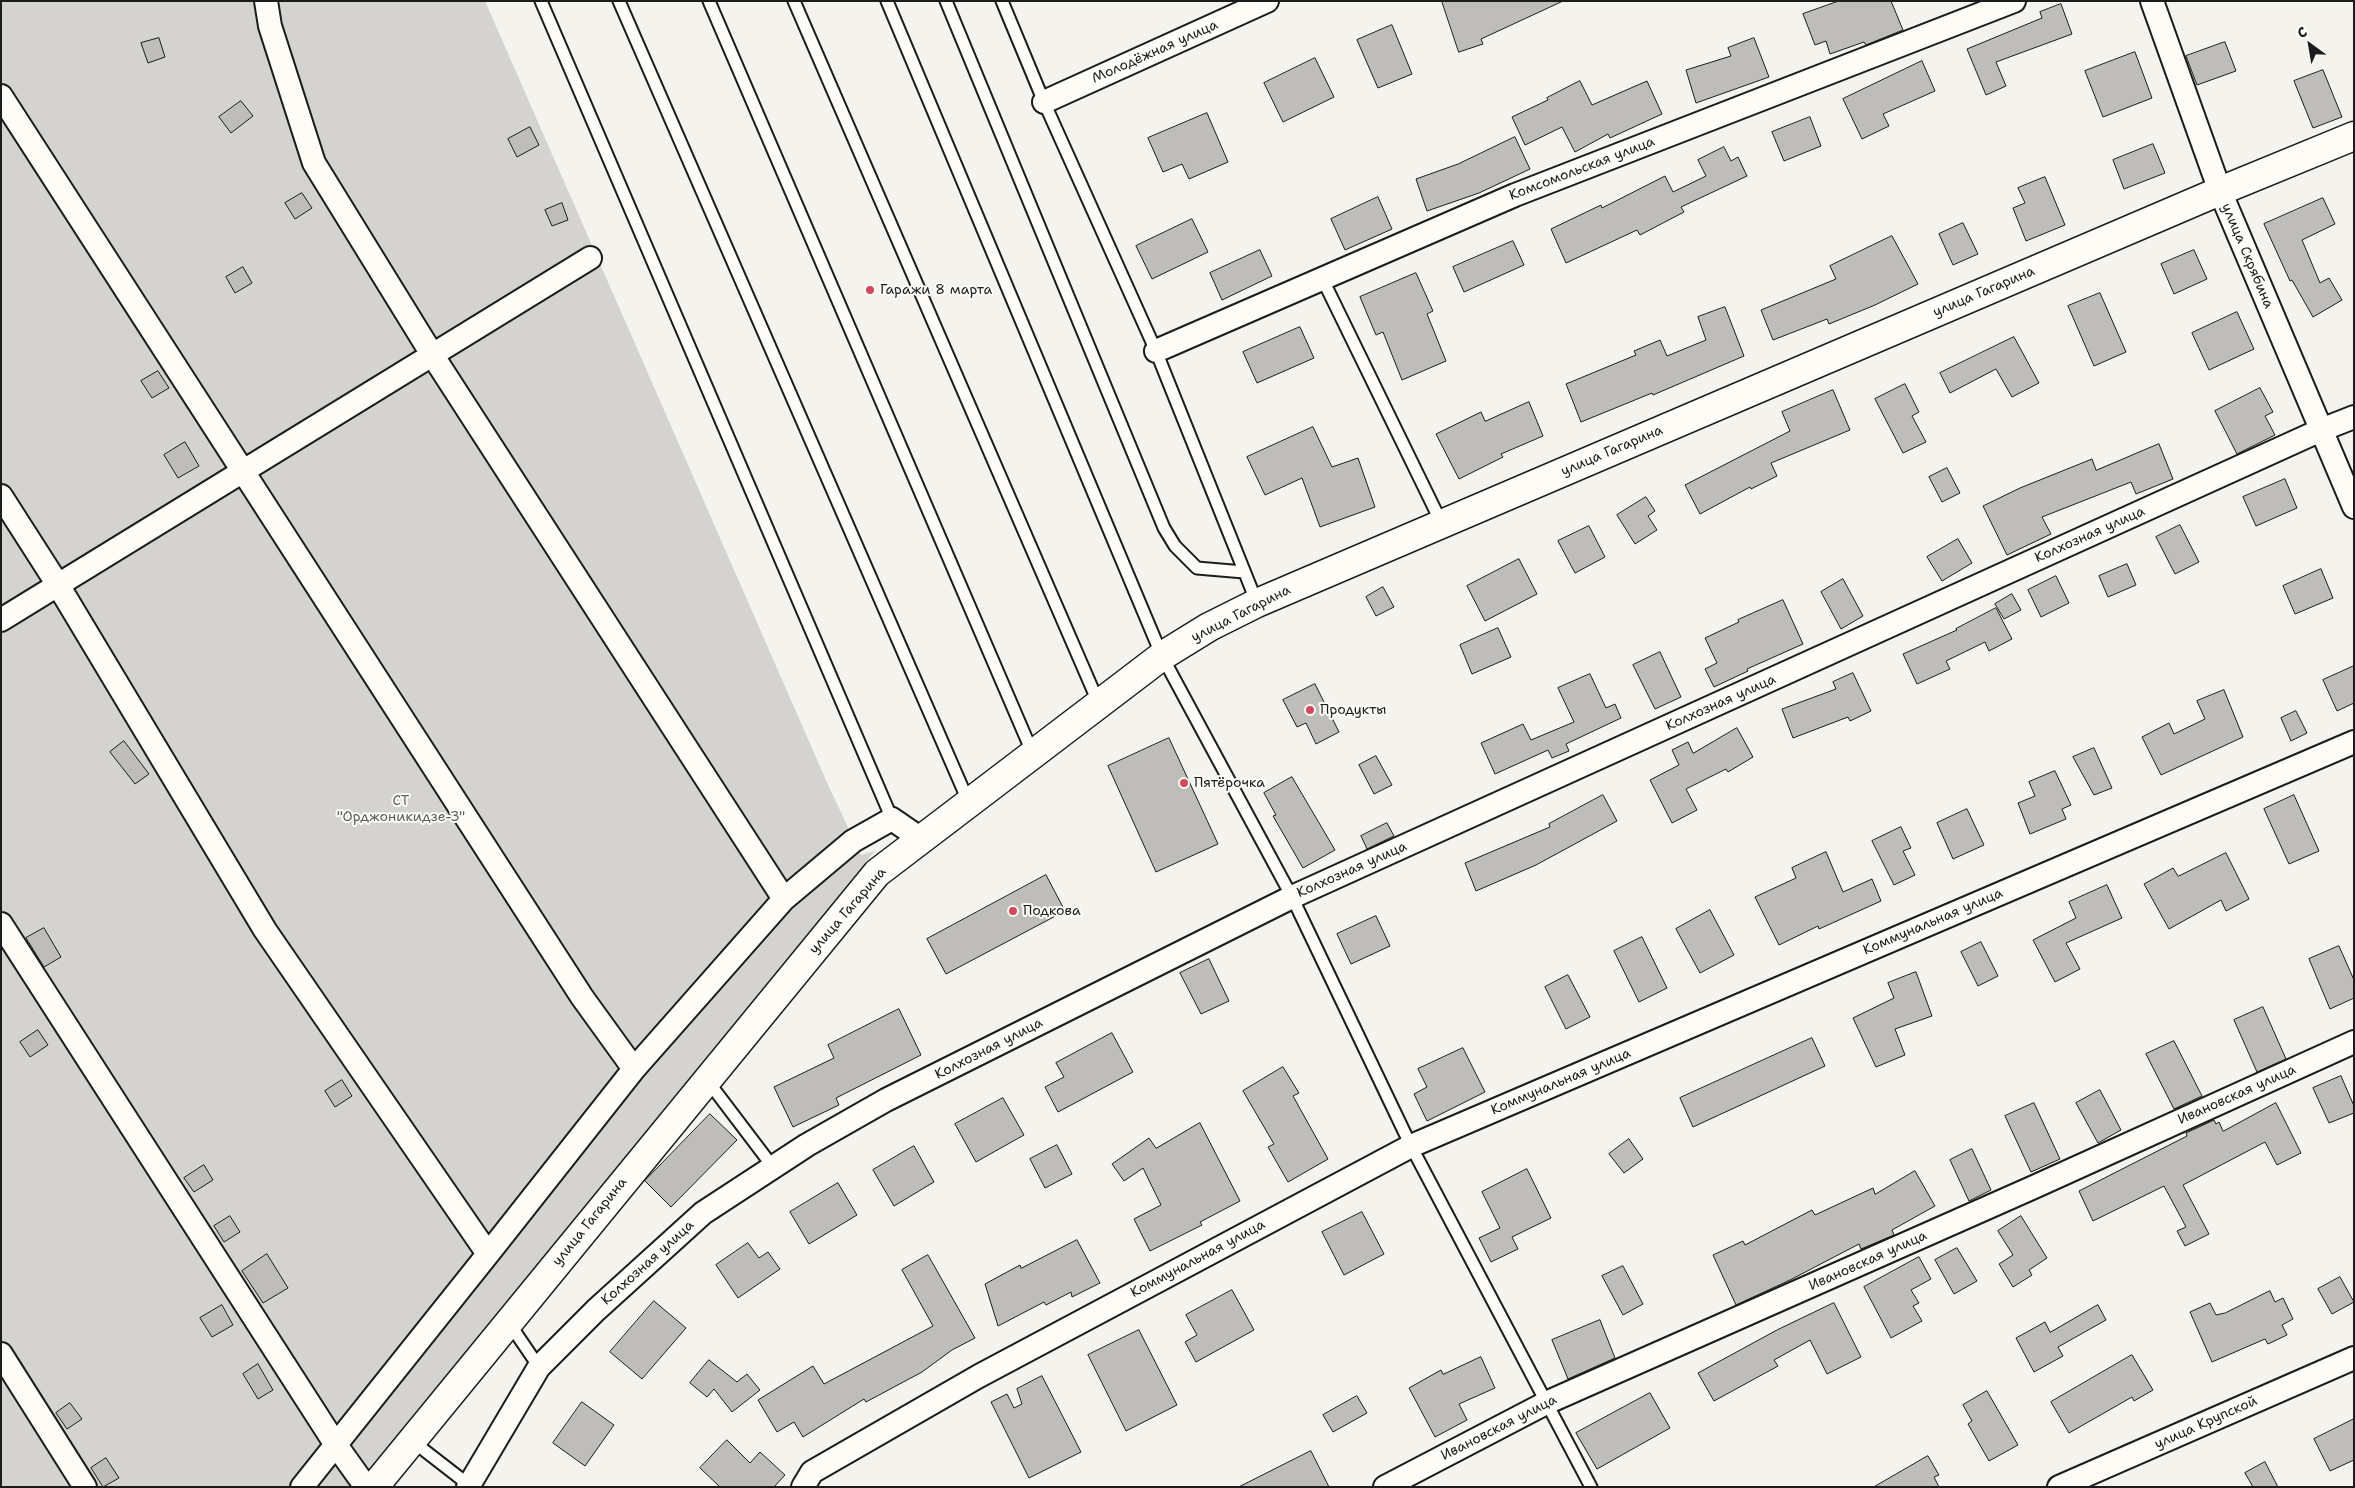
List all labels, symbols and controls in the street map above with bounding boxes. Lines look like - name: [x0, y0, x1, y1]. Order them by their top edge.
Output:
- street label: Молодёжная улица: [1089, 17, 1221, 87]
- north arrow: [2285, 20, 2335, 70]
- text: С: [2294, 22, 2310, 42]
- street label: Комсомольская улица: [1507, 133, 1657, 205]
- street label: улица Скрябина: [2217, 201, 2277, 311]
- street label: улица Гагарина: [1931, 263, 2037, 321]
- place label: Гаражи 8 марта: [880, 282, 992, 298]
- marker: Гаражи 8 марта: [864, 284, 876, 296]
- street label: улица Гагарина: [1559, 422, 1665, 480]
- street label: Колхозная улица: [2032, 503, 2148, 567]
- street label: улица Гагарина: [1189, 582, 1293, 646]
- street label: Колхозная улица: [1663, 671, 1779, 735]
- place label: Продукты: [1320, 702, 1387, 718]
- marker: Продукты: [1304, 704, 1316, 716]
- place label: Пятёрочка: [1194, 775, 1265, 791]
- marker: Пятёрочка: [1178, 777, 1190, 789]
- park label: СТ "Орджоникидзе-3": [337, 793, 465, 826]
- street label: Колхозная улица: [1294, 838, 1410, 902]
- street label: улица Гагарина: [806, 864, 890, 958]
- street label: Коммунальная улица: [1861, 885, 2005, 959]
- place label: Подкова: [1023, 903, 1081, 919]
- marker: Подкова: [1007, 905, 1019, 917]
- street label: Колхозная улица: [932, 1015, 1046, 1083]
- street label: Коммунальная улица: [1489, 1045, 1633, 1119]
- street label: Ивановская улица: [2175, 1061, 2299, 1129]
- street label: улица Гагарина: [549, 1174, 631, 1270]
- street label: Коммунальная улица: [1128, 1216, 1268, 1302]
- street label: Колхозная улица: [598, 1217, 698, 1309]
- street label: Ивановская улица: [1806, 1227, 1930, 1295]
- street label: Ивановская улица: [1438, 1392, 1560, 1464]
- street label: улица Крупской: [2152, 1393, 2260, 1453]

